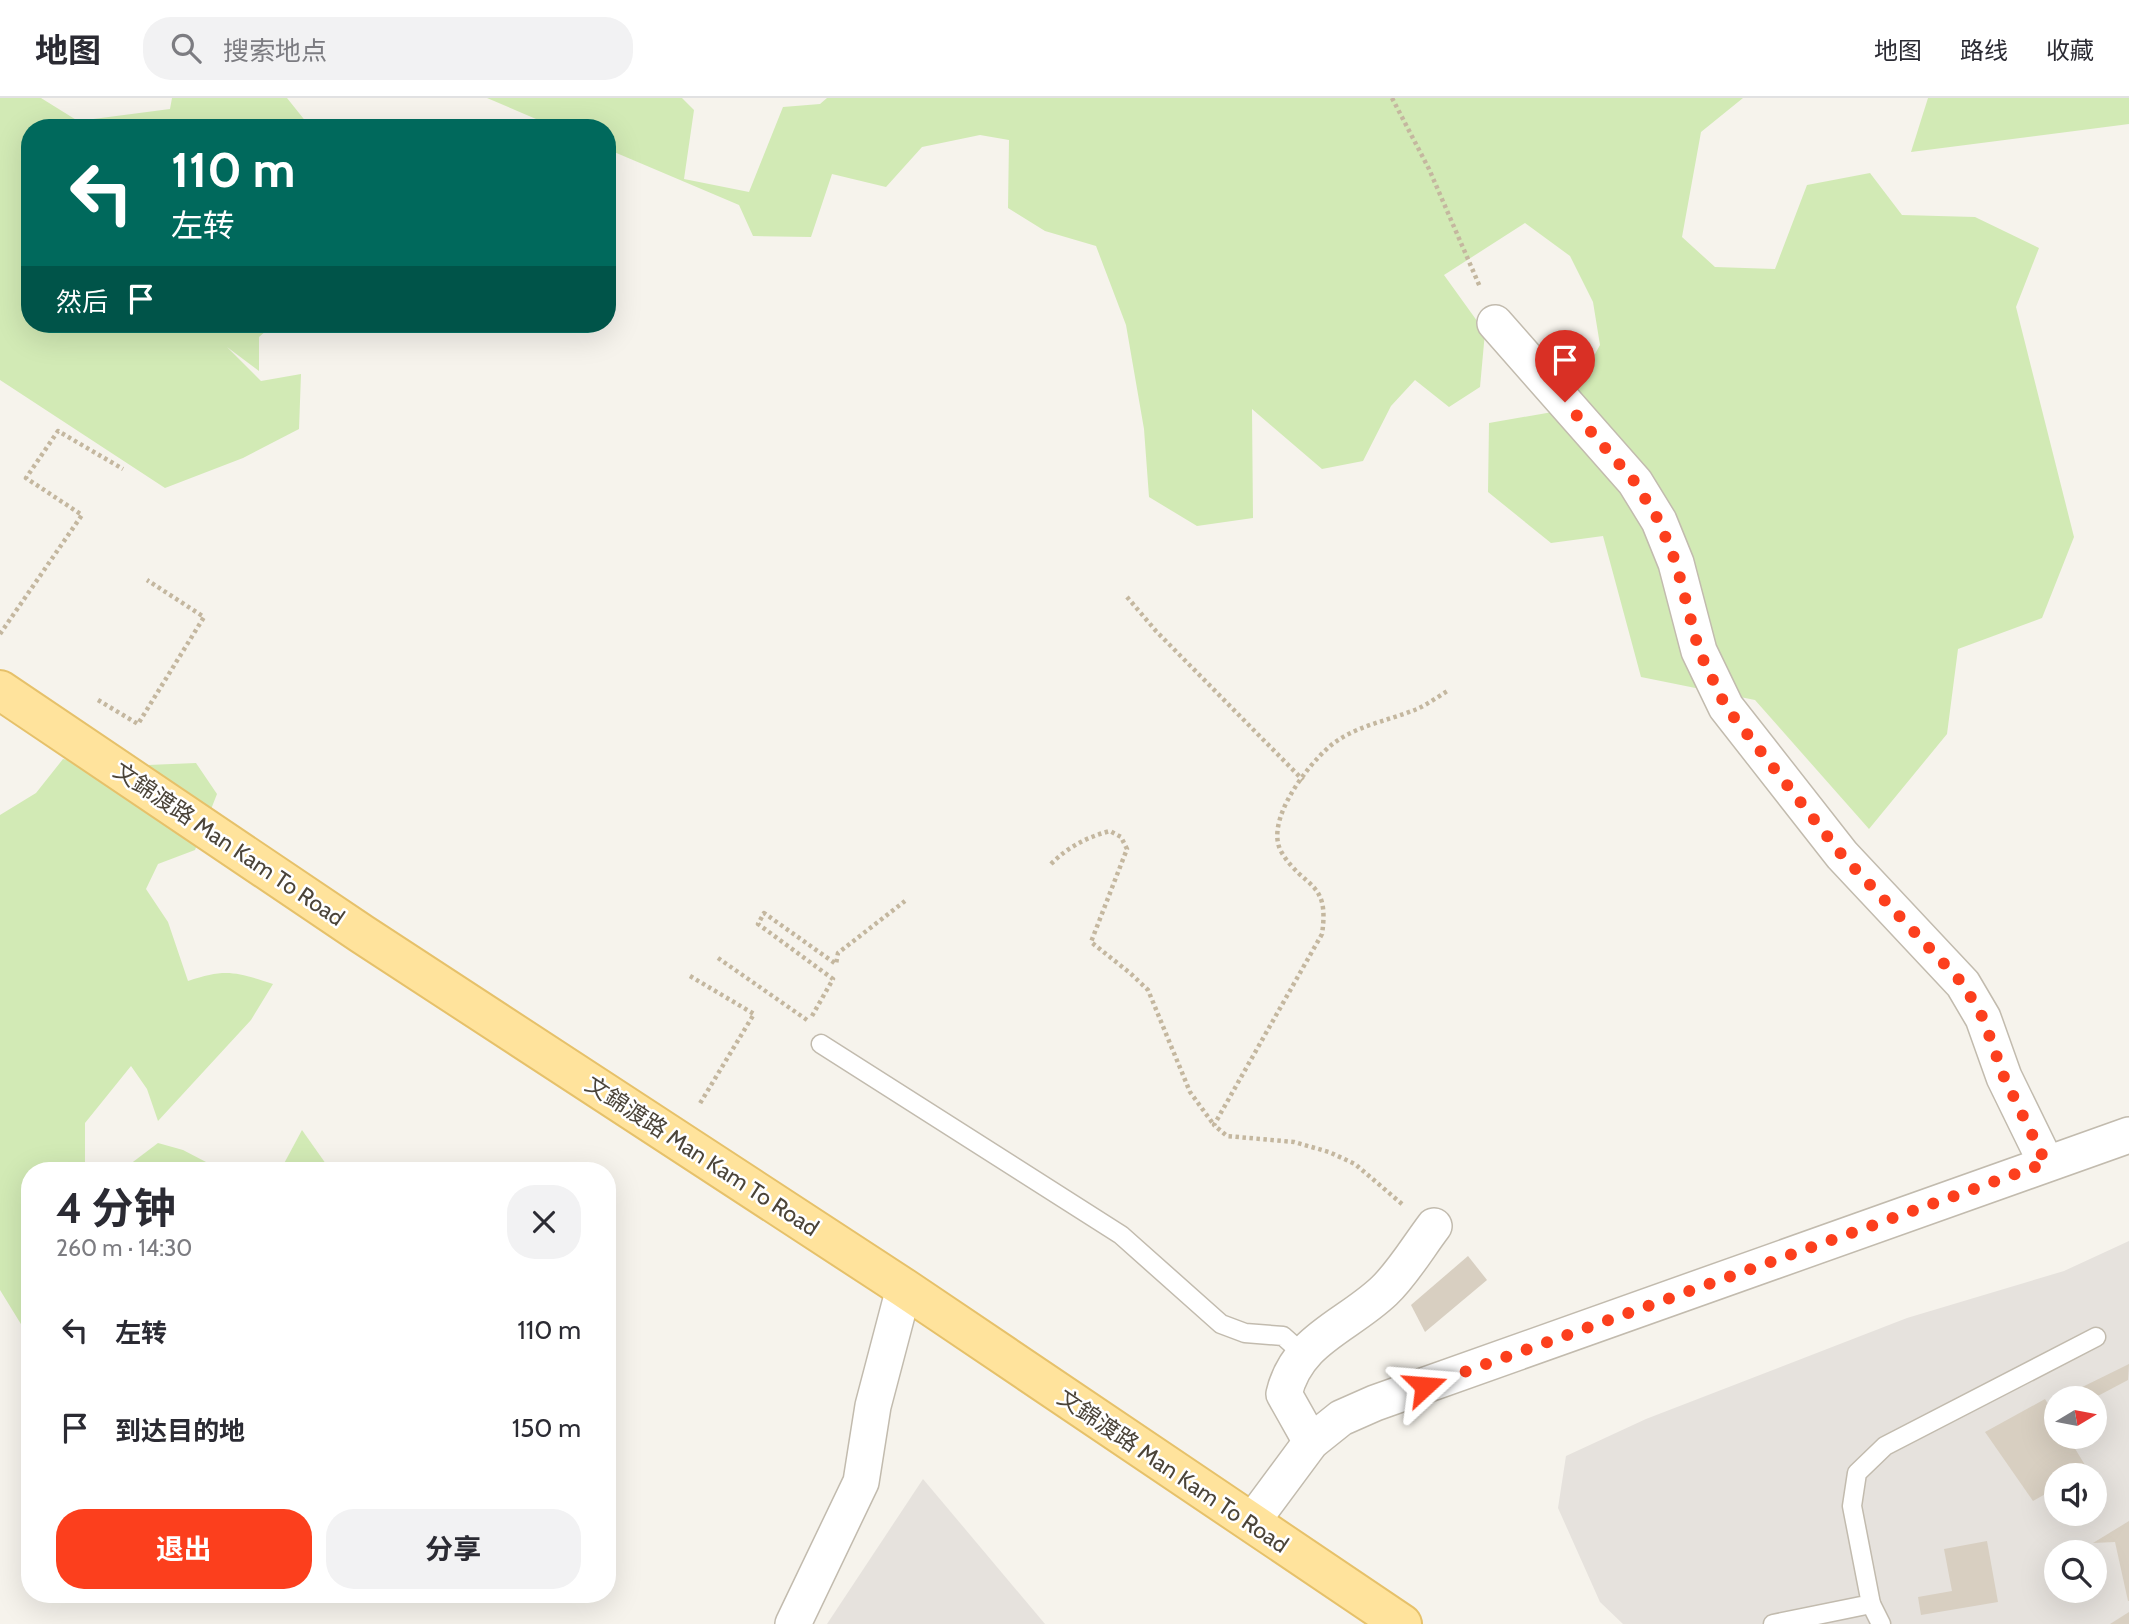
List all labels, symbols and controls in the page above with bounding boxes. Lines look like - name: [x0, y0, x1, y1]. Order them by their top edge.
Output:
- search box: [143, 17, 633, 80]
- icon: search: [167, 29, 205, 67]
- text: 地图: [35, 30, 101, 70]
- text: 搜索地点: [223, 35, 327, 67]
- text: 地图: [1874, 36, 1922, 65]
- text: 路线: [1960, 36, 2008, 65]
- text: 收藏: [2046, 36, 2094, 65]
- text: 110 m: [171, 140, 295, 199]
- icon: left: [56, 147, 147, 238]
- text: 左转: [171, 206, 235, 245]
- icon: arrive: [122, 280, 160, 318]
- text: 然后: [56, 286, 108, 318]
- pin: [1535, 330, 1595, 402]
- icon: arrive: [1546, 341, 1584, 379]
- street label: 文錦渡路 Man Kam To Road: [108, 756, 350, 932]
- street label: 文錦渡路 Man Kam To Road: [580, 1070, 824, 1242]
- text: 4 分钟: [56, 1182, 176, 1234]
- button: close: [507, 1185, 581, 1259]
- text: 260 m · 14:30: [56, 1234, 192, 1262]
- icon: left: [56, 1311, 94, 1349]
- text: 110 m: [517, 1314, 581, 1346]
- text: 左转: [115, 1317, 167, 1349]
- position arrow: [1388, 1349, 1462, 1423]
- street label: 文錦渡路 Man Kam To Road: [1052, 1383, 1294, 1559]
- north arrow: [2044, 1386, 2107, 1449]
- map controls: [2044, 1386, 2107, 1603]
- icon: arrive: [56, 1409, 94, 1447]
- text: 150 m: [512, 1412, 581, 1444]
- text: 到达目的地: [115, 1415, 245, 1447]
- button: sound: [2044, 1463, 2107, 1526]
- button: 退出: [56, 1509, 312, 1589]
- button: 分享: [326, 1509, 581, 1589]
- button: search: [2044, 1540, 2107, 1603]

